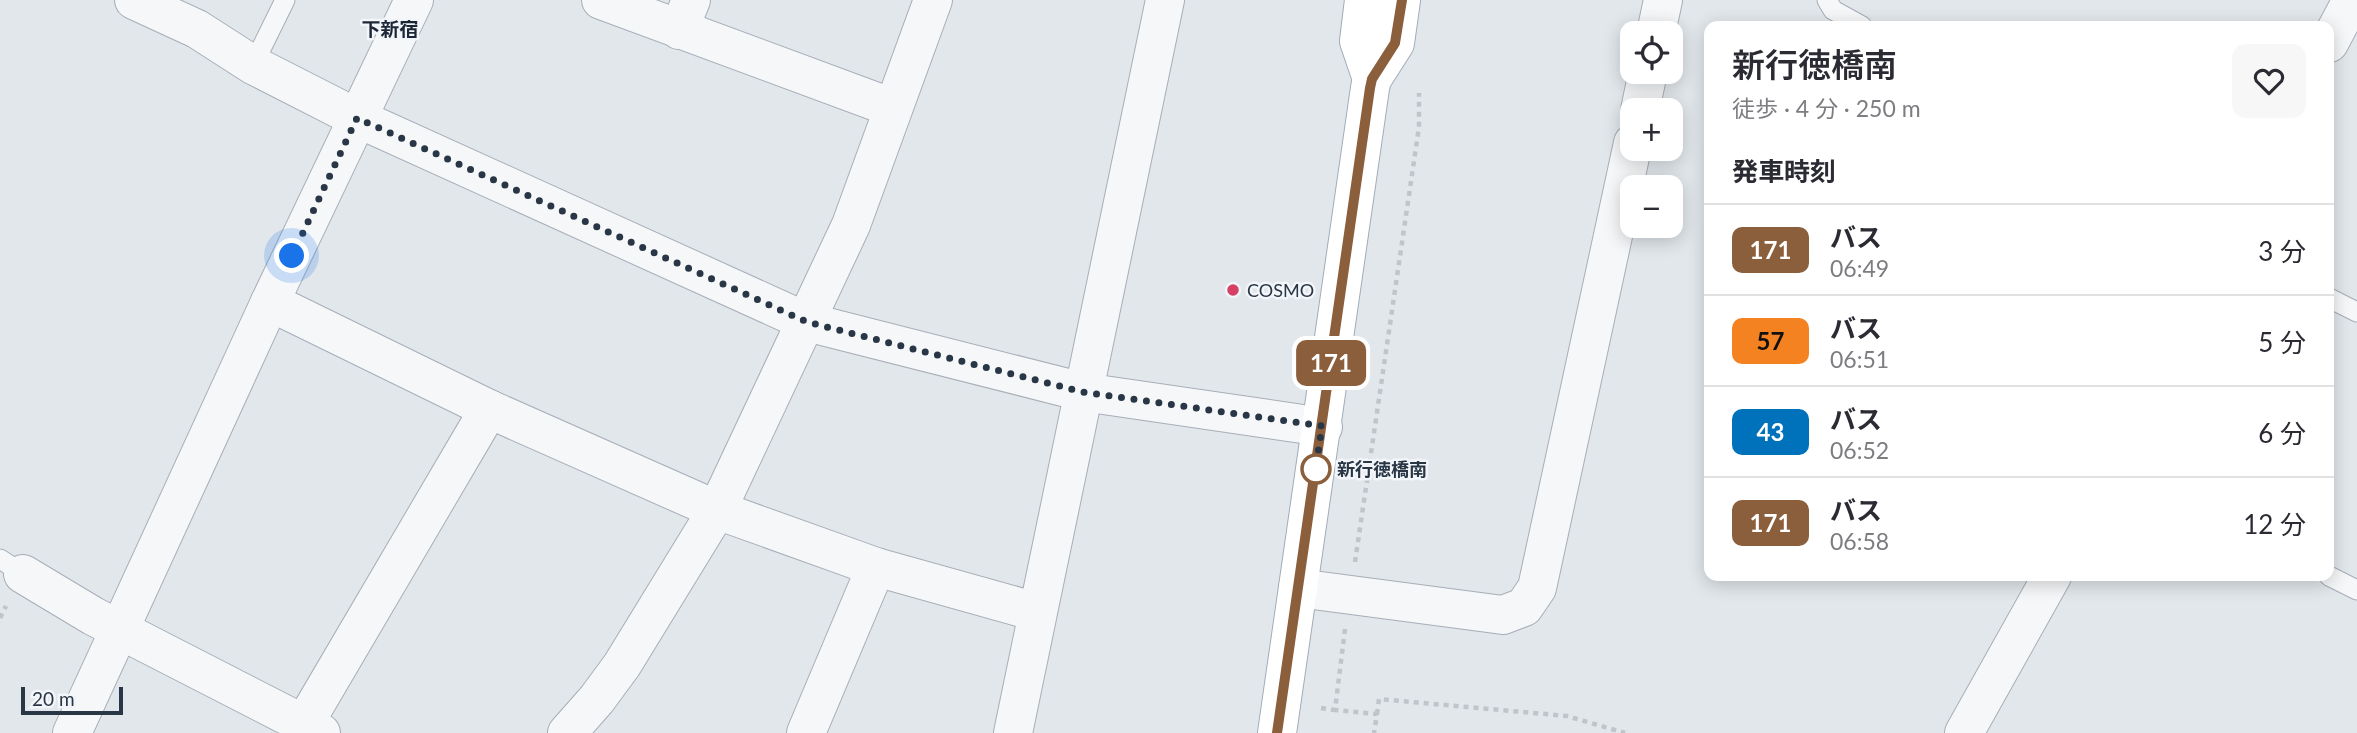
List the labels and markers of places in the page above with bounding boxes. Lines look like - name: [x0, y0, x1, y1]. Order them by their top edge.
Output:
- place label: COSMO: [1247, 279, 1314, 301]
- marker: COSMO: [1225, 282, 1241, 298]
- marker: 新行徳橋南: [1301, 454, 1331, 484]
- place label: 新行徳橋南: [1337, 458, 1427, 480]

